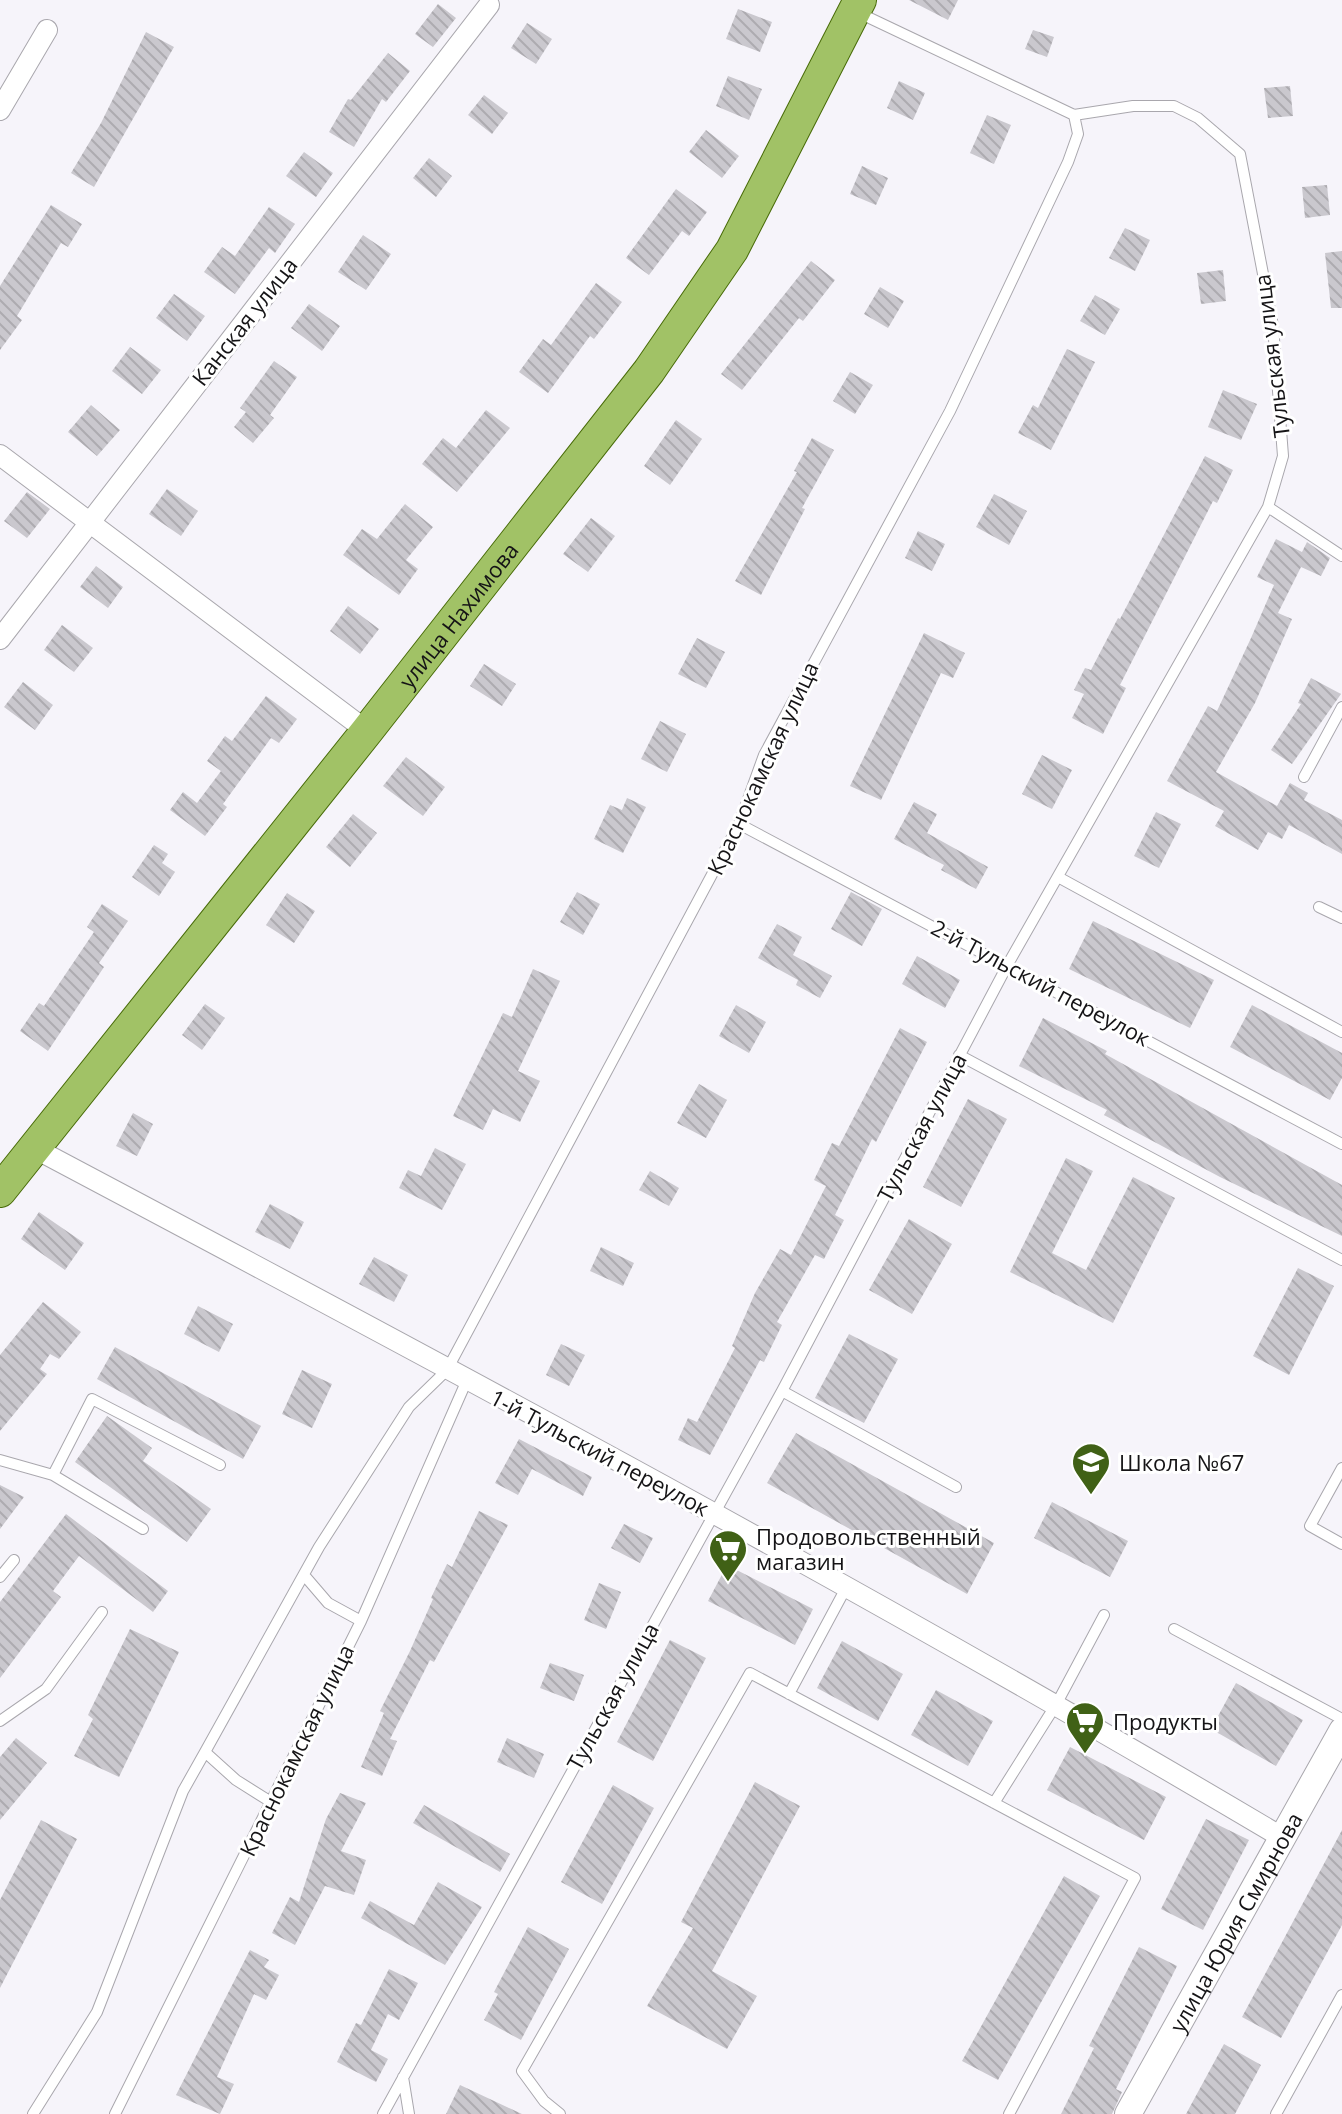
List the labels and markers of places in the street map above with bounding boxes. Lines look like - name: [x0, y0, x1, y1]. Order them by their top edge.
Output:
- school or university icon: Школа №67: [1070, 1441, 1112, 1496]
- place label: Школа №67: [1119, 1447, 1244, 1477]
- place label: Продовольственный магазин: [756, 1521, 981, 1576]
- supermarket icon: Продовольственный магазин: [707, 1528, 749, 1583]
- supermarket icon: Продукты: [1064, 1700, 1106, 1755]
- place label: Продукты: [1113, 1706, 1218, 1736]

